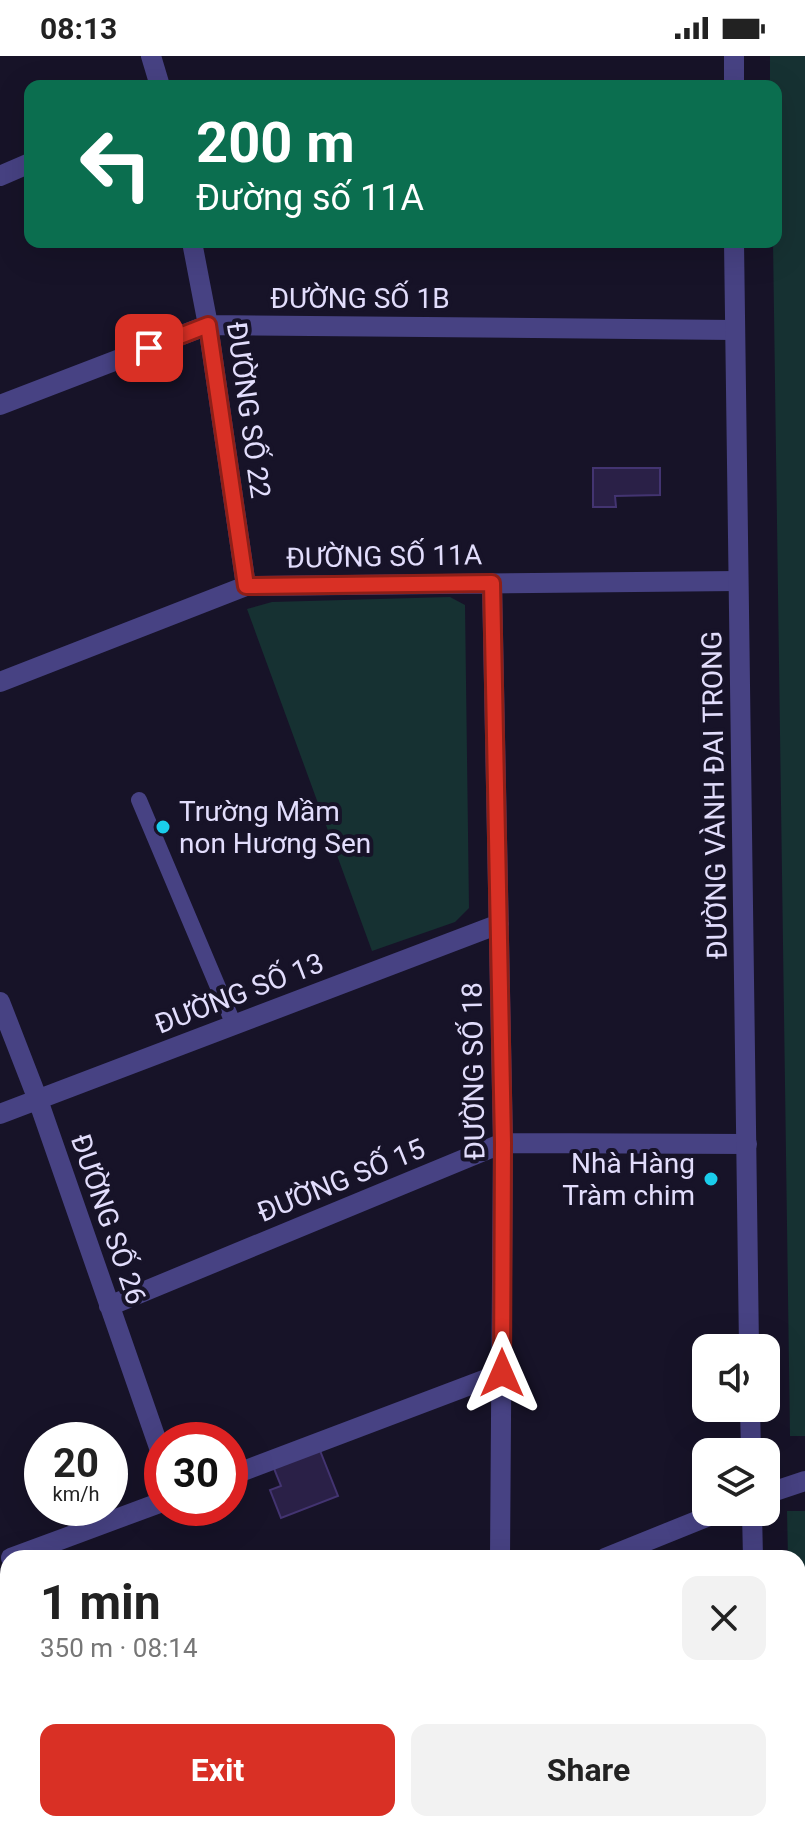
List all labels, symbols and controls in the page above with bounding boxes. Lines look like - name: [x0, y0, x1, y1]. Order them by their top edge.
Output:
- text: 08:13: [40, 11, 117, 46]
- text: 200 m: [196, 110, 355, 176]
- icon: left: [64, 112, 168, 216]
- text: Đường số 11A: [196, 177, 424, 219]
- street label: ĐƯỜNG SỐ 1B: [270, 280, 450, 315]
- pin: [115, 314, 183, 382]
- street label: ĐƯỜNG SỐ 22: [220, 319, 279, 500]
- icon: arrive: [127, 326, 171, 370]
- street label: ĐƯỜNG SỐ 11A: [286, 536, 482, 575]
- street label: ĐƯỜNG VÀNH ĐAI TRONG: [695, 630, 734, 960]
- place label: Trường Mầm non Hương Sen: [179, 795, 371, 860]
- marker: Trường Mầm non Hương Sen: [154, 818, 172, 836]
- street label: ĐƯỜNG SỐ 13: [150, 944, 328, 1041]
- street label: ĐƯỜNG SỐ 18: [453, 982, 492, 1160]
- street label: ĐƯỜNG SỐ 26: [64, 1129, 155, 1309]
- street label: ĐƯỜNG SỐ 15: [252, 1130, 430, 1229]
- place label: Nhà Hàng Tràm chim: [562, 1147, 695, 1212]
- marker: Nhà Hàng Tràm chim: [702, 1170, 720, 1188]
- position arrow: [460, 1331, 544, 1415]
- map controls: [692, 1334, 780, 1526]
- button: sound: [692, 1334, 780, 1422]
- speed limit sign: 30: [144, 1422, 248, 1526]
- button: layers: [692, 1438, 780, 1526]
- text: 20: [53, 1440, 99, 1487]
- text: km/h: [53, 1482, 99, 1506]
- text: 1 min: [40, 1574, 161, 1631]
- button: close: [682, 1576, 766, 1660]
- text: 350 m · 08:14: [40, 1633, 198, 1663]
- button: Exit: [40, 1724, 395, 1816]
- button: Share: [411, 1724, 766, 1816]

